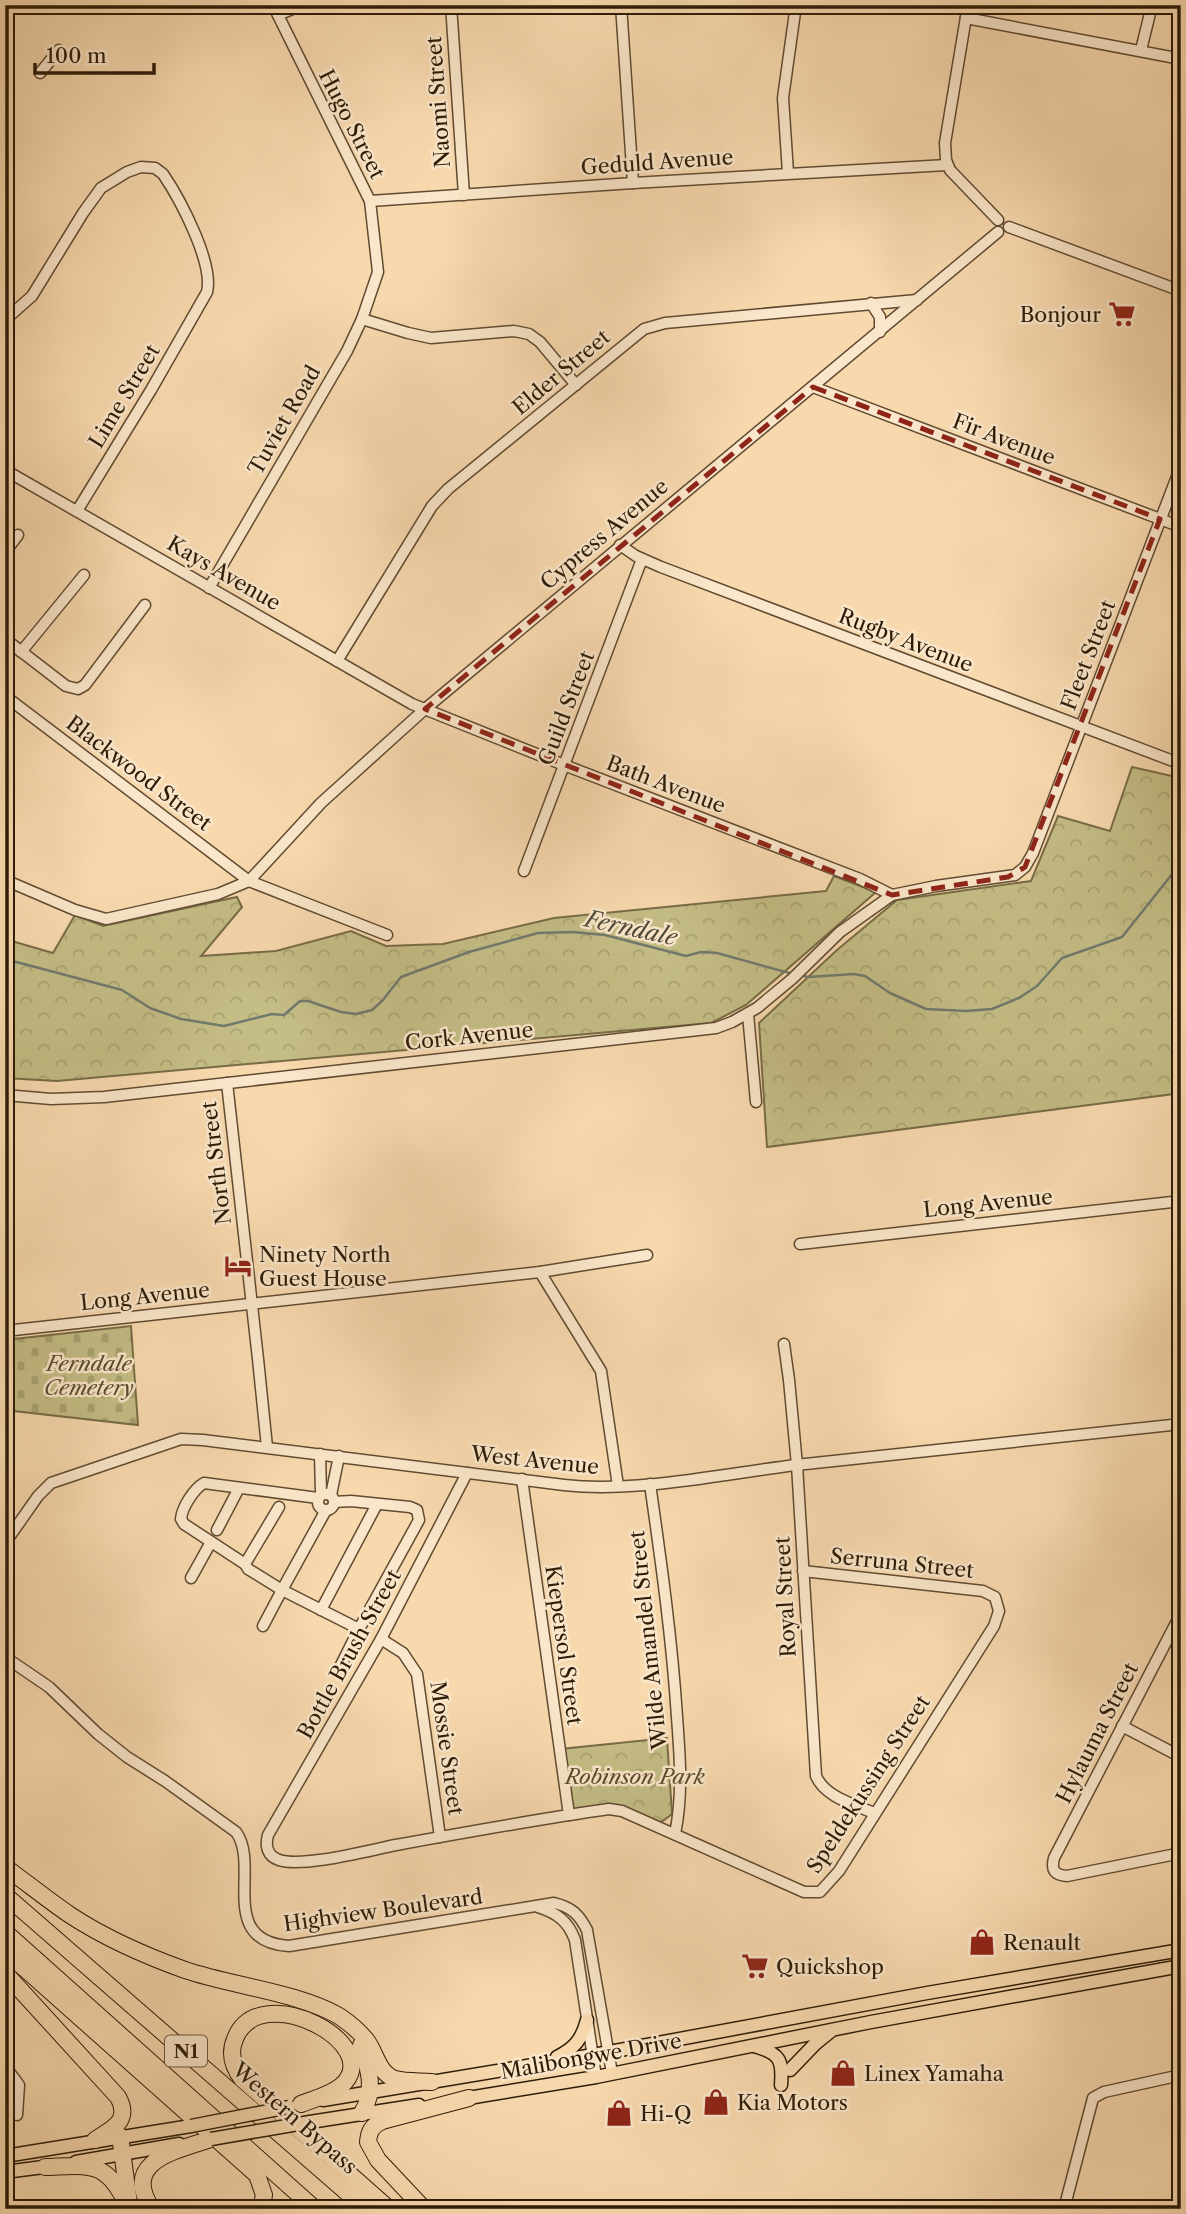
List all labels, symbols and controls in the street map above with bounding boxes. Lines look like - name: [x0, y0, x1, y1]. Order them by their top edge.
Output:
- scale bar: [35, 32, 154, 76]
- street label: Naomi Street: [421, 35, 455, 169]
- text: 100 m: [46, 43, 107, 68]
- street label: Hugo Street: [314, 65, 391, 183]
- street label: Geduld Avenue: [580, 144, 734, 180]
- supermarket icon: Bonjour: [1107, 299, 1137, 329]
- place label: Bonjour: [1020, 302, 1101, 327]
- street label: Elder Street: [507, 324, 615, 420]
- street label: Lime Street: [83, 339, 165, 452]
- street label: Tuviet Road: [243, 361, 325, 479]
- street label: Fir Avenue: [949, 408, 1059, 470]
- street label: Cypress Avenue: [535, 473, 673, 595]
- street label: Kays Avenue: [163, 530, 285, 616]
- street label: Fleet Street: [1056, 596, 1121, 714]
- street label: Rugby Avenue: [835, 603, 977, 677]
- street label: Guild Street: [533, 647, 599, 769]
- street label: Blackwood Street: [62, 710, 217, 836]
- street label: Bath Avenue: [603, 750, 729, 818]
- water label: Ferndale: [580, 904, 680, 952]
- street label: Cork Avenue: [404, 1017, 534, 1055]
- street label: North Street: [196, 1099, 236, 1226]
- street label: Long Avenue: [922, 1184, 1054, 1222]
- place label: Ninety North Guest House: [259, 1242, 391, 1291]
- hotel icon: Ninety North Guest House: [223, 1251, 253, 1281]
- street label: Long Avenue: [79, 1277, 211, 1315]
- park label: Ferndale Cemetery: [44, 1351, 134, 1400]
- street label: West Avenue: [469, 1441, 600, 1479]
- street label: Wilde Amandel Street: [624, 1529, 672, 1752]
- street label: Royal Street: [769, 1535, 801, 1658]
- street label: Serruna Street: [829, 1543, 976, 1583]
- street label: Kiepersol Street: [540, 1563, 588, 1727]
- street label: Bottle Brush Street: [292, 1564, 406, 1743]
- street label: Hylauma Street: [1051, 1658, 1144, 1808]
- street label: Mossie Street: [425, 1679, 469, 1817]
- street label: Speldekussing Street: [801, 1690, 935, 1878]
- park label: Robinson Park: [563, 1764, 705, 1789]
- street label: Highview Boulevard: [282, 1884, 484, 1936]
- shop icon: Renault: [967, 1927, 997, 1957]
- place label: Renault: [1003, 1930, 1081, 1955]
- supermarket icon: Quickshop: [740, 1951, 770, 1981]
- place label: Quickshop: [776, 1954, 884, 1979]
- street label: Malibongwe Drive: [499, 2028, 683, 2084]
- road number: N1: [165, 2036, 207, 2066]
- street label: Western Bypass: [227, 2056, 363, 2179]
- shop icon: Linex Yamaha: [828, 2058, 858, 2088]
- place label: Linex Yamaha: [864, 2061, 1005, 2086]
- shop icon: Kia Motors: [701, 2087, 731, 2117]
- place label: Kia Motors: [737, 2090, 848, 2115]
- shop icon: Hi-Q: [604, 2098, 634, 2128]
- place label: Hi-Q: [640, 2101, 691, 2126]

